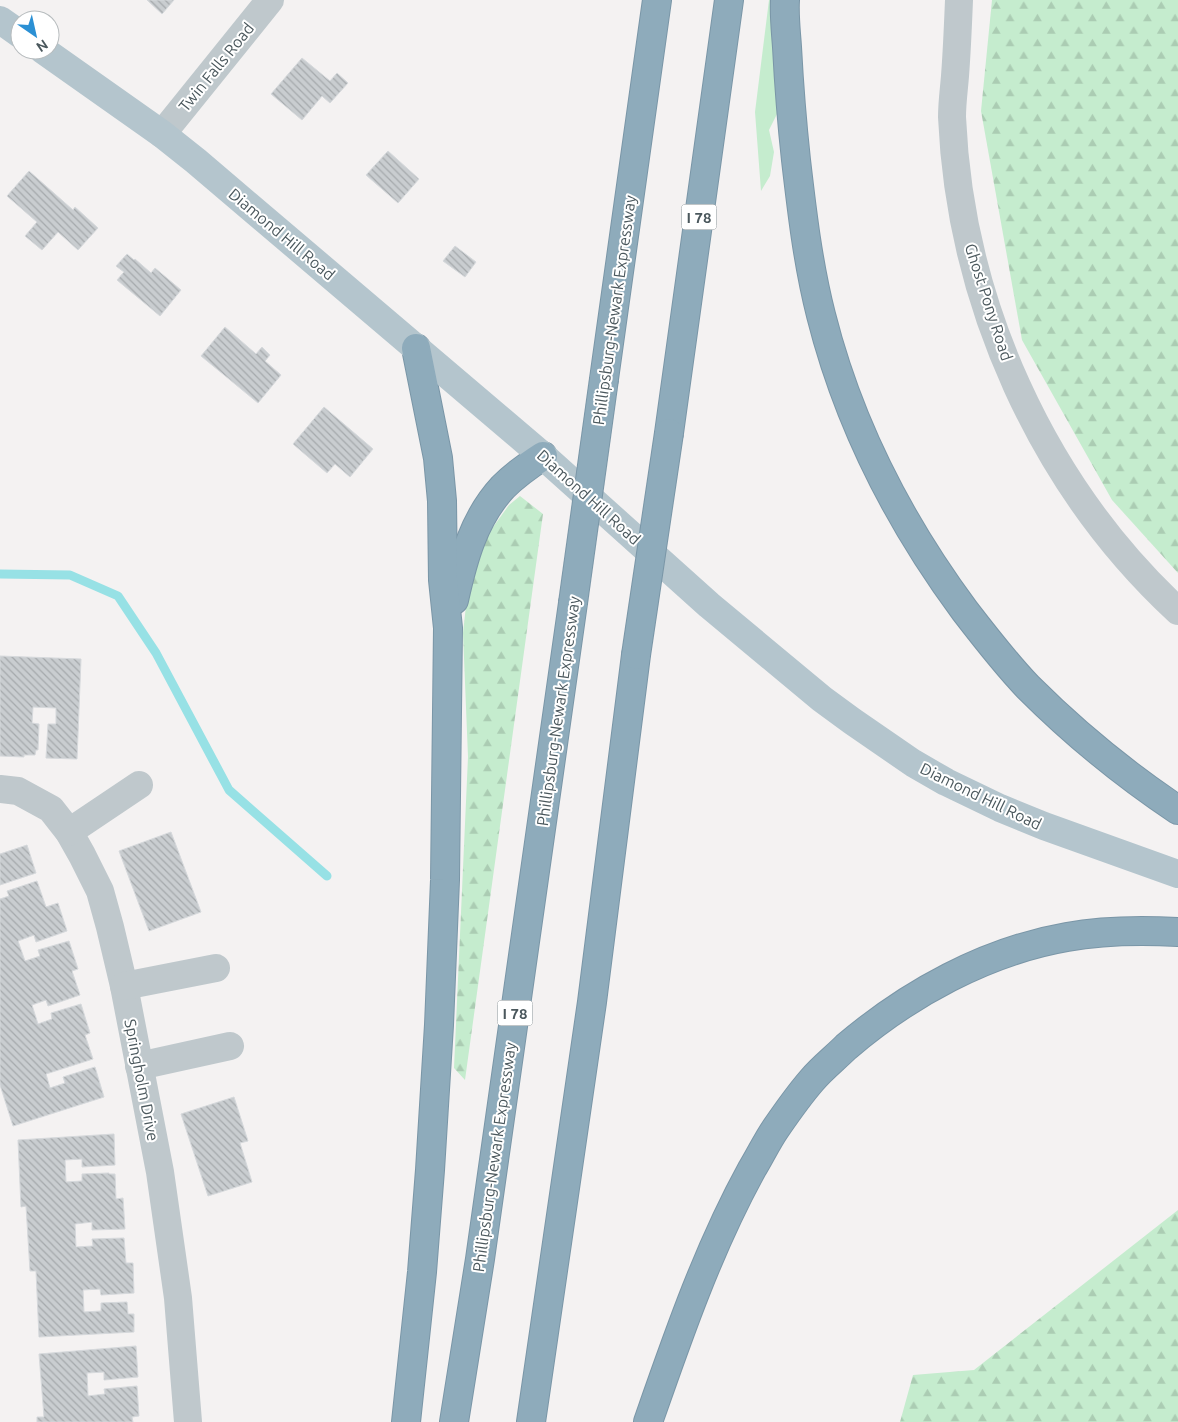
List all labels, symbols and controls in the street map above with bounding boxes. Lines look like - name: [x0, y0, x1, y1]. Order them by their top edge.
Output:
- north arrow: [10, 10, 60, 60]
- street label: Twin Falls Road: [175, 19, 257, 115]
- text: N: [33, 36, 51, 55]
- street label: Diamond Hill Road: [225, 184, 339, 284]
- street label: Phillipsburg-Newark Expressway: [589, 194, 639, 426]
- road number: I 78: [682, 204, 716, 230]
- street label: Ghost Pony Road: [962, 241, 1016, 363]
- street label: Diamond Hill Road: [534, 446, 644, 548]
- street label: Phillipsburg-Newark Expressway: [533, 595, 583, 827]
- street label: Diamond Hill Road: [917, 759, 1045, 833]
- road number: I 78: [498, 1000, 532, 1026]
- street label: Springholm Drive: [121, 1017, 163, 1143]
- street label: Phillipsburg-Newark Expressway: [469, 1041, 519, 1273]

